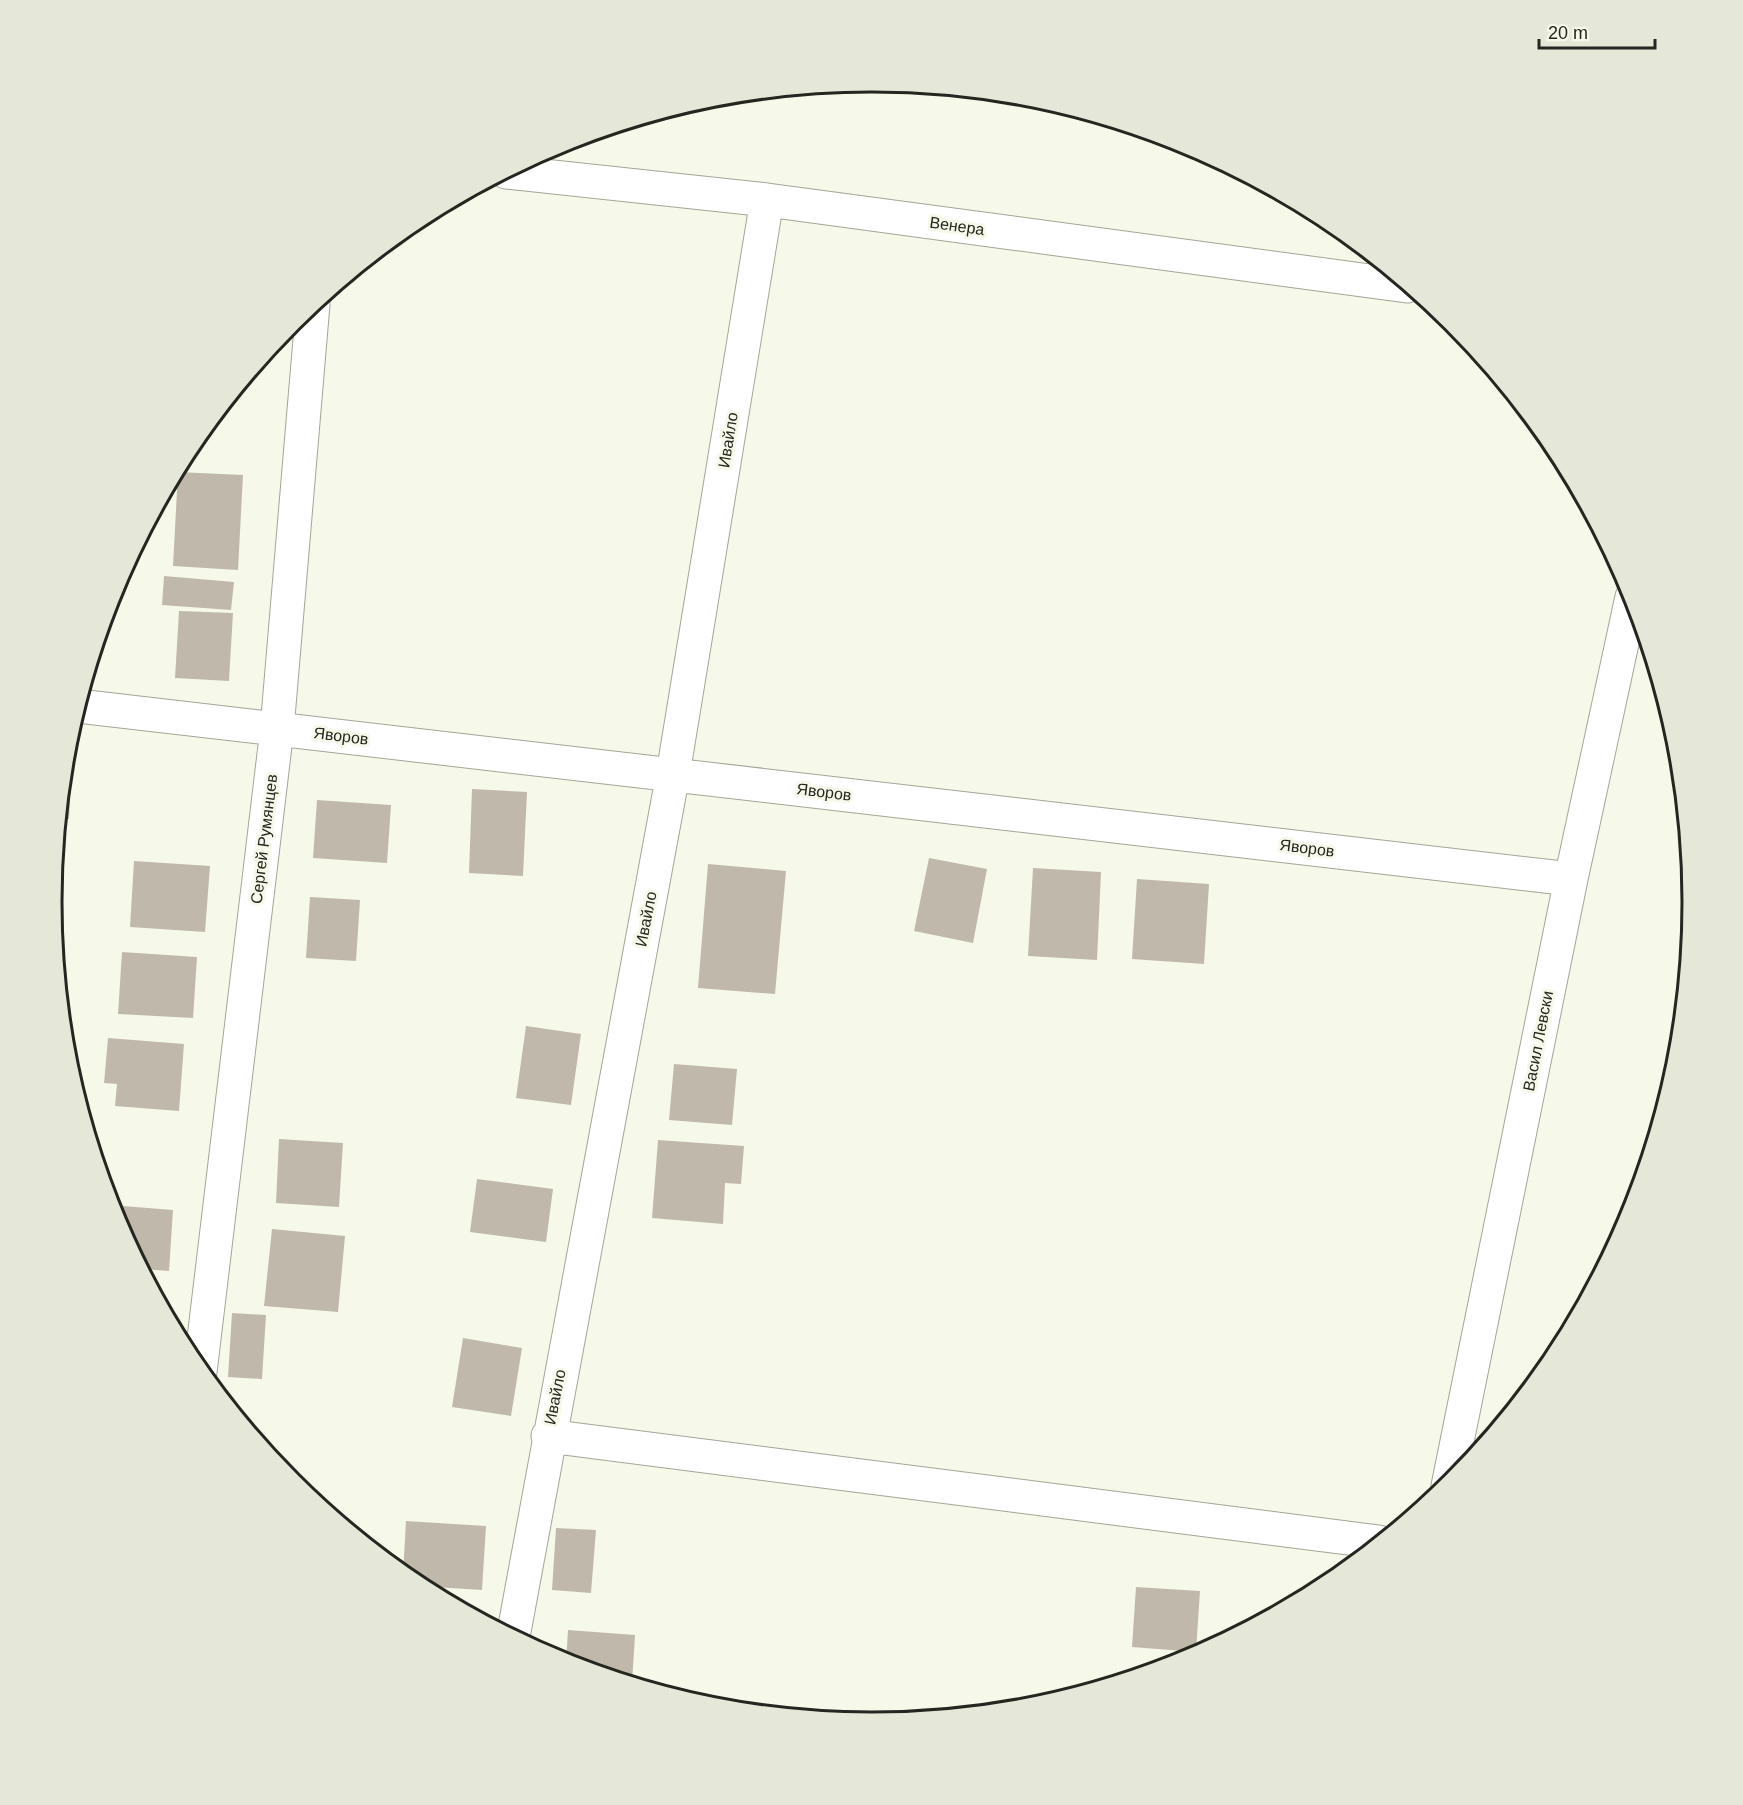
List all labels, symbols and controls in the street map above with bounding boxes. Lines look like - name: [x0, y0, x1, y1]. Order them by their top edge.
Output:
- scale bar: [1539, 12, 1654, 50]
- text: 20 m: [1548, 23, 1588, 43]
- street label: Венера: [929, 214, 986, 238]
- street label: Ивайло: [715, 411, 741, 469]
- street label: Яворов: [313, 724, 369, 748]
- street label: Сергей Румянцев: [248, 773, 280, 905]
- street label: Яворов: [796, 780, 852, 804]
- street label: Яворов: [1279, 836, 1335, 860]
- street label: Ивайло: [632, 890, 660, 948]
- street label: Васил Левски: [1520, 989, 1556, 1093]
- street label: Ивайло: [541, 1368, 569, 1426]

